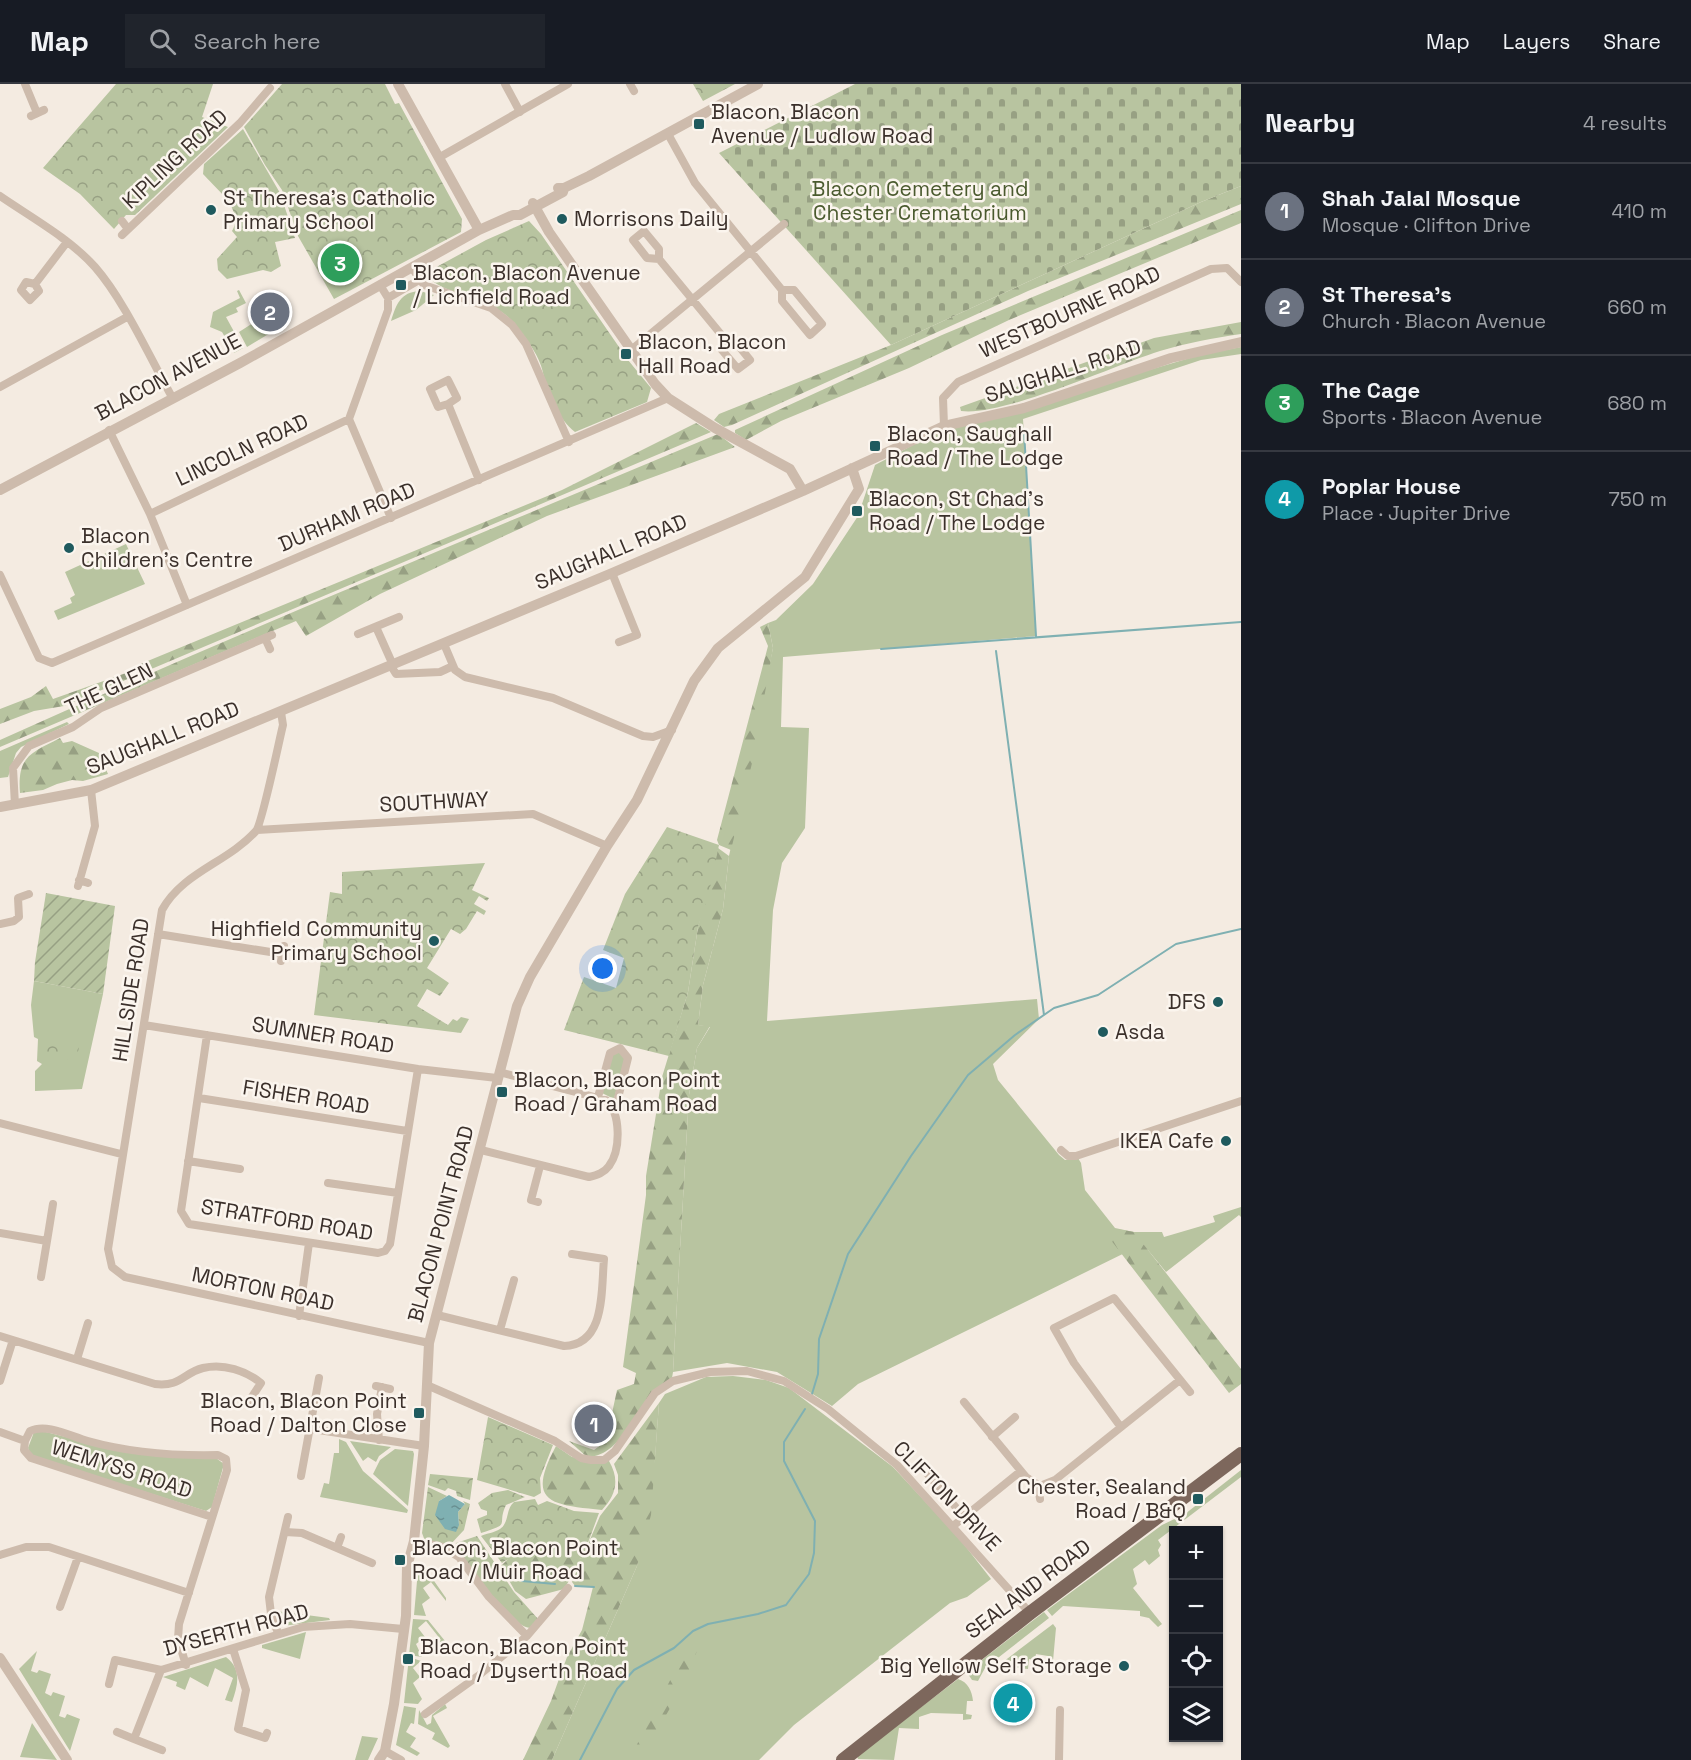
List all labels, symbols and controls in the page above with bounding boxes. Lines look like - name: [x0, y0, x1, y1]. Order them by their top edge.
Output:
- search box: [125, 14, 545, 68]
- text: Map: [30, 23, 89, 59]
- icon: search: [146, 25, 179, 58]
- text: Search here: [194, 27, 321, 55]
- text: Map: [1426, 28, 1470, 55]
- text: Layers: [1503, 28, 1570, 55]
- text: Share: [1603, 28, 1661, 55]
- place label: Blacon, Blacon Avenue / Ludlow Road: [711, 98, 933, 149]
- street label: KIPLING ROAD: [116, 103, 233, 214]
- text: Nearby: [1265, 106, 1355, 140]
- text: 4 results: [1583, 110, 1667, 136]
- marker: Blacon, Blacon Avenue / Ludlow Road: [692, 117, 706, 131]
- park label: Blacon Cemetery and Chester Crematorium: [812, 175, 1028, 226]
- place label: St Theresa's Catholic Primary School: [223, 184, 435, 235]
- text: Shah Jalal Mosque: [1322, 184, 1521, 212]
- text: 1: [1280, 198, 1289, 224]
- text: 410 m: [1611, 198, 1667, 224]
- marker: St Theresa's Catholic Primary School: [204, 203, 218, 217]
- place label: Morrisons Daily: [574, 205, 729, 232]
- marker: Morrisons Daily: [555, 212, 569, 226]
- text: Mosque · Clifton Drive: [1322, 212, 1531, 238]
- pin: 3: [320, 240, 360, 285]
- place label: Blacon, Blacon Avenue / Lichfield Road: [413, 259, 641, 310]
- street label: WESTBOURNE ROAD: [975, 259, 1165, 364]
- marker: Blacon, Blacon Avenue / Lichfield Road: [394, 278, 408, 292]
- text: St Theresa's: [1322, 280, 1452, 308]
- pin: 2: [250, 290, 290, 334]
- text: 2: [1279, 294, 1290, 320]
- text: 660 m: [1607, 294, 1667, 320]
- text: Church · Blacon Avenue: [1322, 308, 1546, 334]
- street label: BLACON AVENUE: [90, 327, 245, 426]
- place label: Blacon, Blacon Hall Road: [638, 328, 786, 379]
- street label: SAUGHALL ROAD: [981, 333, 1144, 408]
- marker: Blacon, Blacon Hall Road: [619, 347, 633, 361]
- text: The Cage: [1322, 376, 1420, 404]
- text: 3: [1278, 390, 1291, 416]
- text: 680 m: [1607, 390, 1667, 416]
- text: Sports · Blacon Avenue: [1322, 404, 1542, 430]
- street label: LINCOLN ROAD: [171, 407, 312, 492]
- place label: Blacon, Saughall Road / The Lodge: [887, 420, 1063, 471]
- marker: Blacon, Saughall Road / The Lodge: [868, 439, 882, 453]
- text: Poplar House: [1322, 472, 1461, 500]
- street label: DURHAM ROAD: [274, 476, 419, 557]
- place label: Blacon, St Chad's Road / The Lodge: [869, 485, 1045, 536]
- text: 4: [1278, 486, 1291, 512]
- text: 750 m: [1609, 486, 1667, 512]
- text: Place · Jupiter Drive: [1322, 500, 1511, 526]
- marker: Blacon, St Chad's Road / The Lodge: [850, 504, 864, 518]
- street label: SAUGHALL ROAD: [531, 507, 691, 596]
- place label: Blacon Children's Centre: [81, 522, 253, 573]
- marker: Blacon Children's Centre: [62, 541, 76, 555]
- street label: THE GLEN: [60, 656, 157, 721]
- street label: SAUGHALL ROAD: [82, 695, 243, 781]
- street label: SOUTHWAY: [379, 785, 489, 818]
- place label: Highfield Community Primary School: [211, 915, 422, 966]
- street label: HILLSIDE ROAD: [106, 916, 155, 1064]
- marker: Highfield Community Primary School: [427, 934, 441, 948]
- your location: [588, 954, 617, 983]
- place label: DFS: [1168, 988, 1206, 1015]
- marker: DFS: [1211, 995, 1225, 1009]
- street label: SUMNER ROAD: [250, 1010, 396, 1059]
- place label: Asda: [1115, 1018, 1165, 1045]
- marker: Asda: [1096, 1025, 1110, 1039]
- place label: Blacon, Blacon Point Road / Graham Road: [514, 1066, 720, 1117]
- street label: FISHER ROAD: [241, 1073, 371, 1120]
- marker: Blacon, Blacon Point Road / Graham Road: [495, 1085, 509, 1099]
- street label: BLACON POINT ROAD: [401, 1123, 480, 1325]
- place label: IKEA Cafe: [1120, 1127, 1214, 1154]
- marker: IKEA Cafe: [1219, 1134, 1233, 1148]
- street label: STRATFORD ROAD: [199, 1193, 375, 1246]
- street label: MORTON ROAD: [190, 1260, 337, 1317]
- place label: Blacon, Blacon Point Road / Dalton Close: [201, 1387, 407, 1438]
- pin: 1: [574, 1402, 614, 1446]
- marker: Blacon, Blacon Point Road / Dalton Close: [412, 1406, 426, 1420]
- street label: WEMYSS ROAD: [48, 1433, 196, 1504]
- street label: CLIFTON DRIVE: [888, 1435, 1007, 1557]
- place label: Chester, Sealand Road / B&Q: [1017, 1473, 1186, 1524]
- marker: Chester, Sealand Road / B&Q: [1191, 1492, 1205, 1506]
- map controls: [1169, 1526, 1223, 1742]
- button: +: [1169, 1526, 1223, 1580]
- street label: SEALAND ROAD: [960, 1533, 1096, 1645]
- place label: Blacon, Blacon Point Road / Muir Road: [412, 1534, 618, 1585]
- marker: Blacon, Blacon Point Road / Muir Road: [393, 1553, 407, 1567]
- button: −: [1169, 1580, 1223, 1634]
- street label: DYSERTH ROAD: [160, 1597, 311, 1662]
- place label: Blacon, Blacon Point Road / Dyserth Road: [420, 1633, 628, 1684]
- button: locate: [1169, 1634, 1223, 1688]
- marker: Blacon, Blacon Point Road / Dyserth Road: [401, 1652, 415, 1666]
- place label: Big Yellow Self Storage: [880, 1652, 1112, 1679]
- marker: Big Yellow Self Storage: [1117, 1659, 1131, 1673]
- pin: 4: [994, 1680, 1032, 1726]
- button: layers: [1169, 1688, 1223, 1742]

